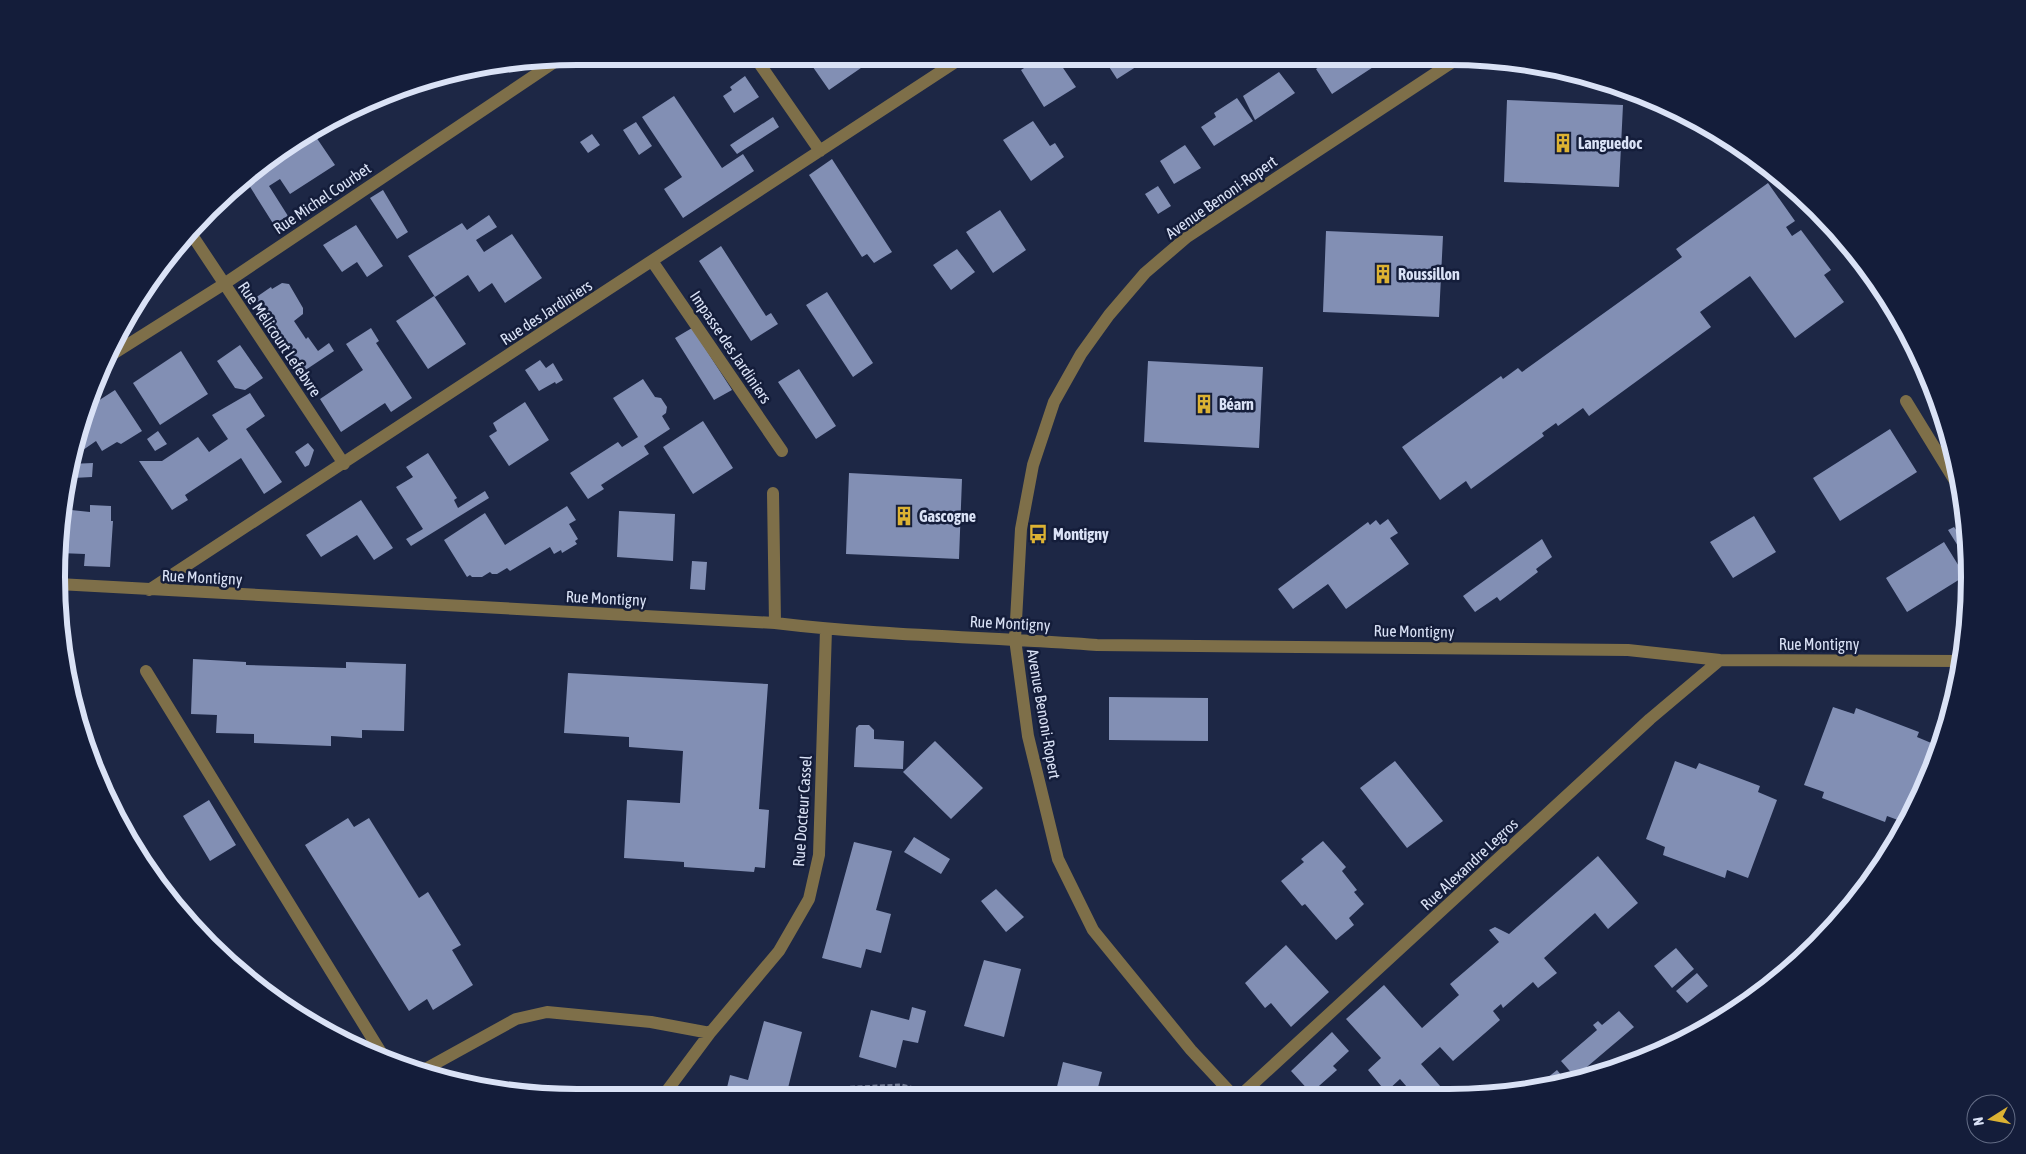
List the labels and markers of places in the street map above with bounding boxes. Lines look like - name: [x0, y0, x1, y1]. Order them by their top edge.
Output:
- building icon: Languedoc: [1552, 132, 1574, 154]
- place label: Languedoc: [1578, 134, 1642, 152]
- building icon: Roussillon: [1372, 263, 1394, 285]
- place label: Roussillon: [1398, 265, 1460, 283]
- building icon: Béarn: [1193, 393, 1215, 415]
- place label: Béarn: [1219, 395, 1254, 413]
- building icon: Gascogne: [893, 505, 915, 527]
- place label: Gascogne: [919, 507, 976, 525]
- bus stop icon: Montigny: [1027, 523, 1049, 545]
- place label: Montigny: [1053, 525, 1109, 543]

